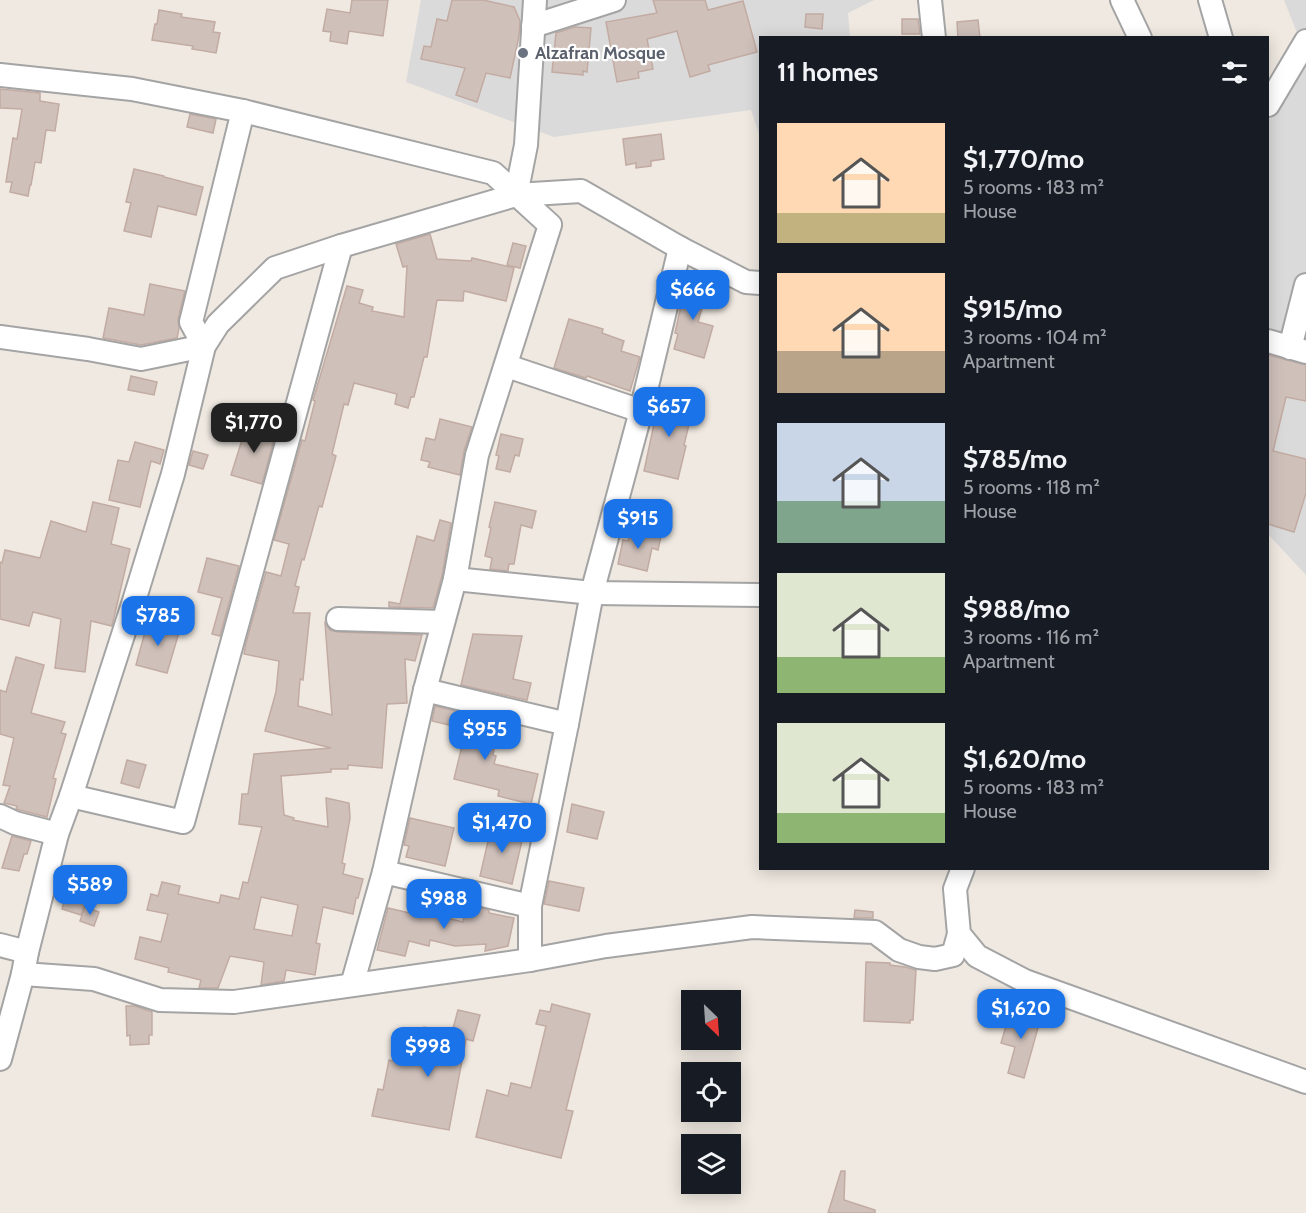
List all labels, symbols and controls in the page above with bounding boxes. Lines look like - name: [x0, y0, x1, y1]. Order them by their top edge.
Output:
- place label: Alzafran Mosque: [535, 42, 665, 64]
- marker: Alzafran Mosque: [516, 46, 530, 60]
- text: 11 homes: [777, 56, 878, 88]
- icon: filters: [1218, 56, 1251, 89]
- text: $1,770/mo: [963, 143, 1084, 175]
- icon: home: [825, 147, 897, 219]
- text: 5 rooms · 183 m²: [963, 175, 1104, 199]
- text: House: [963, 199, 1017, 223]
- pin: $666: [657, 270, 729, 321]
- text: $666: [670, 277, 716, 301]
- text: $915/mo: [963, 293, 1062, 325]
- icon: home: [825, 297, 897, 369]
- text: 3 rooms · 104 m²: [963, 325, 1107, 349]
- text: Apartment: [963, 349, 1055, 373]
- pin: $657: [633, 387, 705, 438]
- text: $657: [647, 394, 691, 418]
- pin: $1,770: [205, 403, 303, 454]
- text: $1,770: [225, 410, 283, 434]
- text: $785/mo: [963, 443, 1067, 475]
- icon: home: [825, 447, 897, 519]
- text: 5 rooms · 118 m²: [963, 475, 1100, 499]
- pin: $915: [602, 499, 674, 550]
- text: House: [963, 499, 1017, 523]
- text: $915: [618, 506, 658, 530]
- text: $988/mo: [963, 593, 1070, 625]
- pin: $785: [122, 596, 194, 647]
- icon: home: [825, 597, 897, 669]
- text: $785: [136, 603, 180, 627]
- text: 3 rooms · 116 m²: [963, 625, 1099, 649]
- text: Apartment: [963, 649, 1055, 673]
- pin: $955: [449, 710, 521, 761]
- text: $955: [463, 717, 507, 741]
- text: $1,620/mo: [963, 743, 1086, 775]
- icon: home: [825, 747, 897, 819]
- text: 5 rooms · 183 m²: [963, 775, 1104, 799]
- text: House: [963, 799, 1017, 823]
- pin: $1,470: [453, 803, 551, 854]
- text: $1,470: [472, 810, 532, 834]
- pin: $589: [54, 865, 126, 916]
- text: $589: [67, 872, 113, 896]
- pin: $988: [408, 879, 480, 930]
- text: $988: [421, 886, 468, 910]
- pin: $1,620: [972, 989, 1070, 1040]
- north arrow: [681, 990, 741, 1050]
- map controls: [681, 990, 741, 1194]
- text: $1,620: [991, 996, 1051, 1020]
- pin: $998: [392, 1027, 464, 1078]
- text: $998: [405, 1034, 451, 1058]
- button: locate: [681, 1062, 741, 1122]
- button: layers: [681, 1134, 741, 1194]

